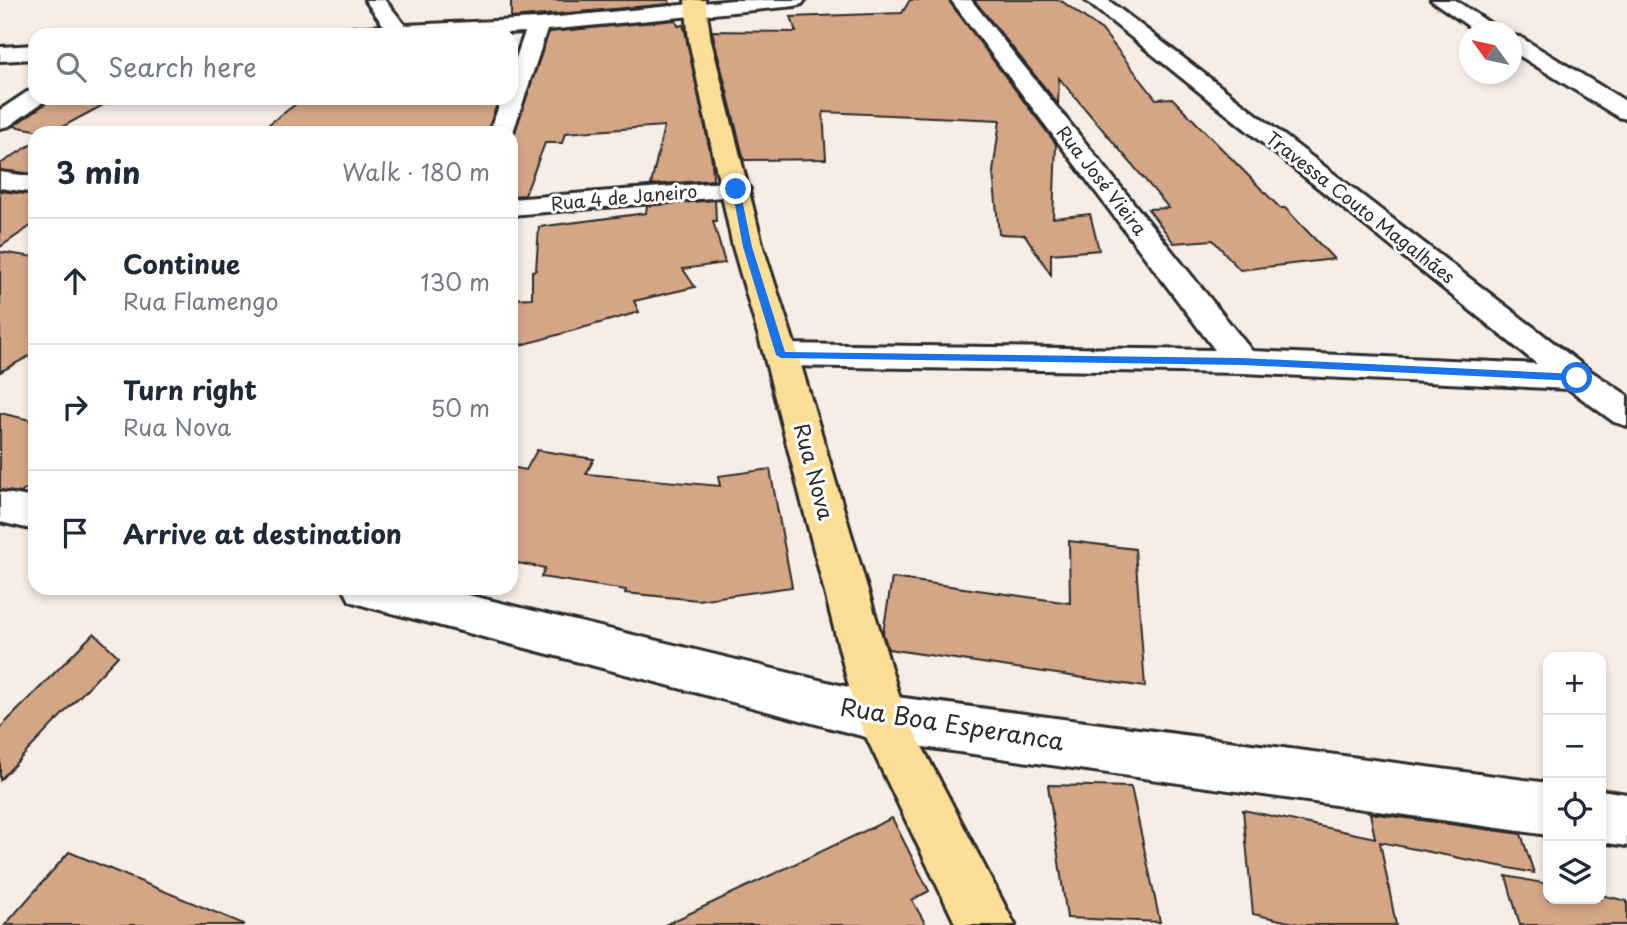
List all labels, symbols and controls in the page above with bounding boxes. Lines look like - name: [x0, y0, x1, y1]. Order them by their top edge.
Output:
- north arrow: [1459, 21, 1522, 84]
- search box: [28, 28, 518, 105]
- text: Search here: [108, 47, 257, 86]
- icon: search: [52, 48, 90, 86]
- street label: Rua José Vieira: [1051, 119, 1154, 241]
- street label: Travessa Couto Magalhães: [1261, 124, 1461, 289]
- text: 3 min: [56, 149, 141, 194]
- text: Walk · 180 m: [342, 154, 490, 189]
- route end: [720, 173, 751, 204]
- street label: Rua 4 de Janeiro: [550, 177, 698, 216]
- text: Continue: [123, 244, 240, 283]
- icon: ahead: [56, 262, 94, 300]
- text: 130 m: [420, 264, 490, 299]
- text: Rua Flamengo: [123, 283, 278, 318]
- route start: [1561, 362, 1592, 393]
- text: Turn right: [123, 370, 257, 409]
- icon: right: [56, 388, 94, 426]
- text: 50 m: [430, 390, 490, 425]
- text: Rua Nova: [123, 409, 231, 444]
- street label: Rua Nova: [787, 420, 843, 523]
- icon: arrive: [56, 514, 94, 552]
- text: Arrive at destination: [123, 514, 402, 553]
- map controls: [1543, 652, 1606, 904]
- button: +: [1543, 652, 1606, 715]
- street label: Rua Boa Esperanca: [838, 688, 1067, 758]
- button: −: [1543, 715, 1606, 778]
- button: locate: [1543, 778, 1606, 841]
- button: layers: [1543, 841, 1606, 904]

